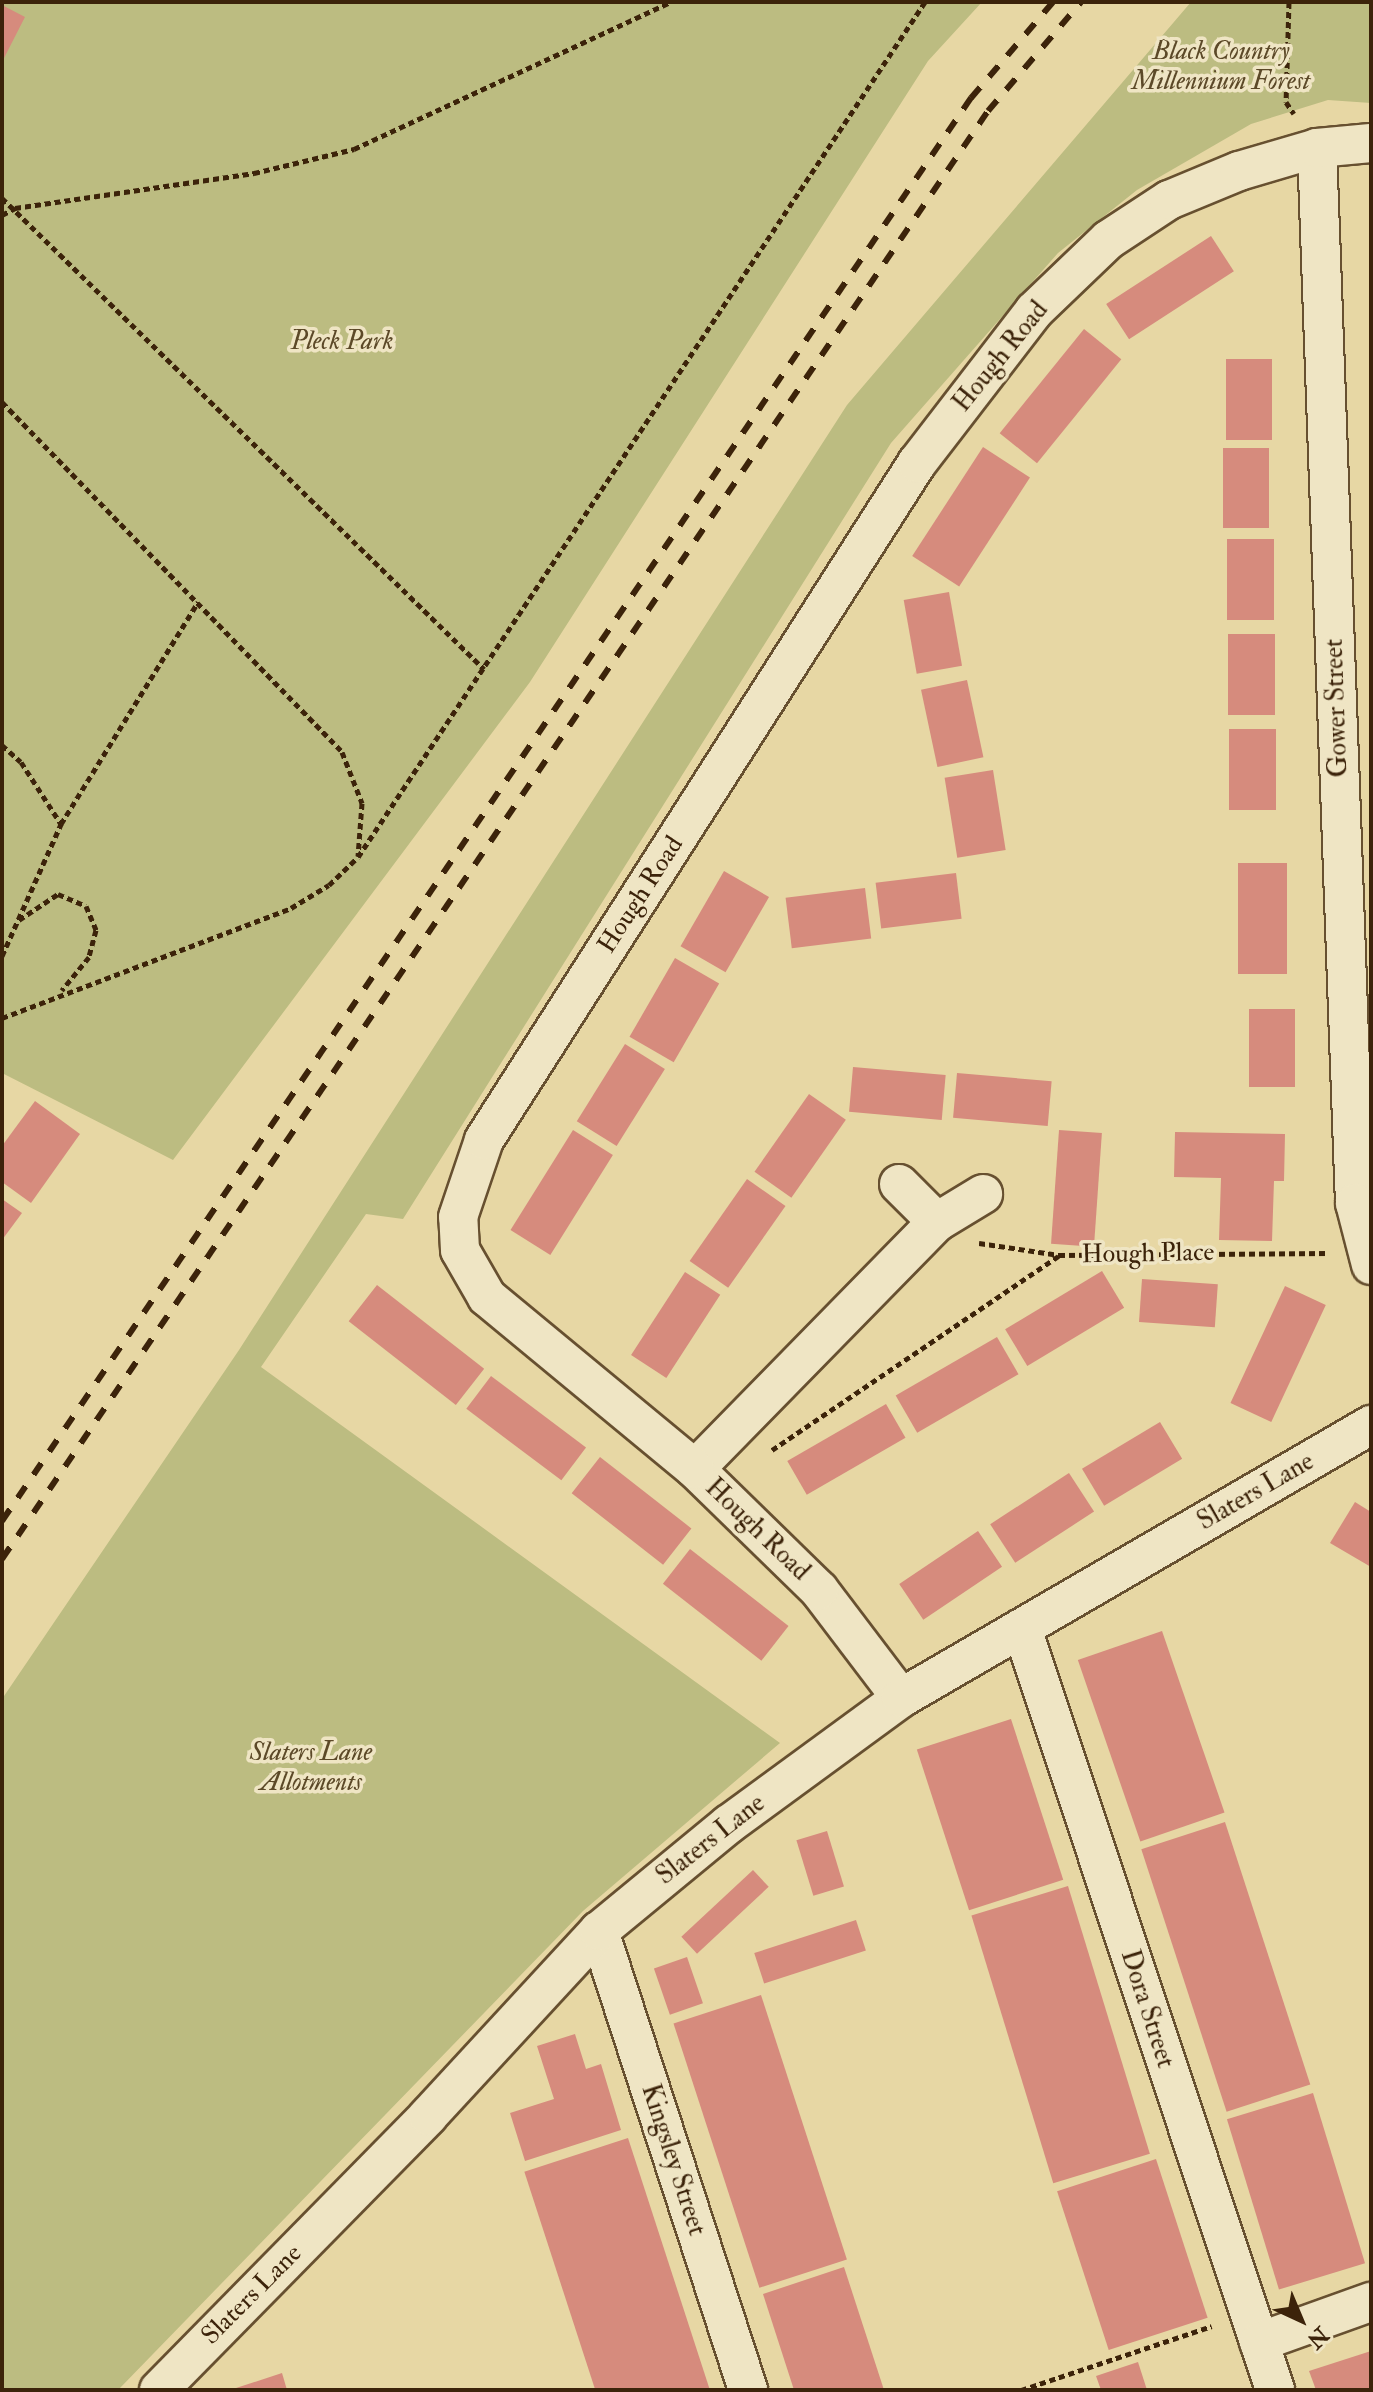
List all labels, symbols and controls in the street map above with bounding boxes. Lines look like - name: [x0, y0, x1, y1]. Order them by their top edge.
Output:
- park label: Black Country Millennium Forest: [1132, 36, 1310, 98]
- street label: Hough Road: [947, 295, 1055, 419]
- park label: Pleck Park: [290, 326, 394, 358]
- street label: Gower Street: [1319, 638, 1355, 778]
- street label: Hough Road: [592, 831, 690, 959]
- street label: Hough Place: [1081, 1237, 1215, 1271]
- street label: Slaters Lane: [1192, 1446, 1320, 1538]
- street label: Hough Road: [698, 1473, 816, 1587]
- park label: Slaters Lane Allotments: [250, 1737, 372, 1798]
- street label: Slaters Lane: [651, 1788, 771, 1892]
- street label: Dora Street: [1113, 1946, 1181, 2072]
- street label: Kingsley Street: [634, 2080, 712, 2240]
- street label: Slaters Lane: [195, 2238, 309, 2352]
- north arrow: [1261, 2280, 1341, 2360]
- text: N: [1301, 2320, 1334, 2354]

